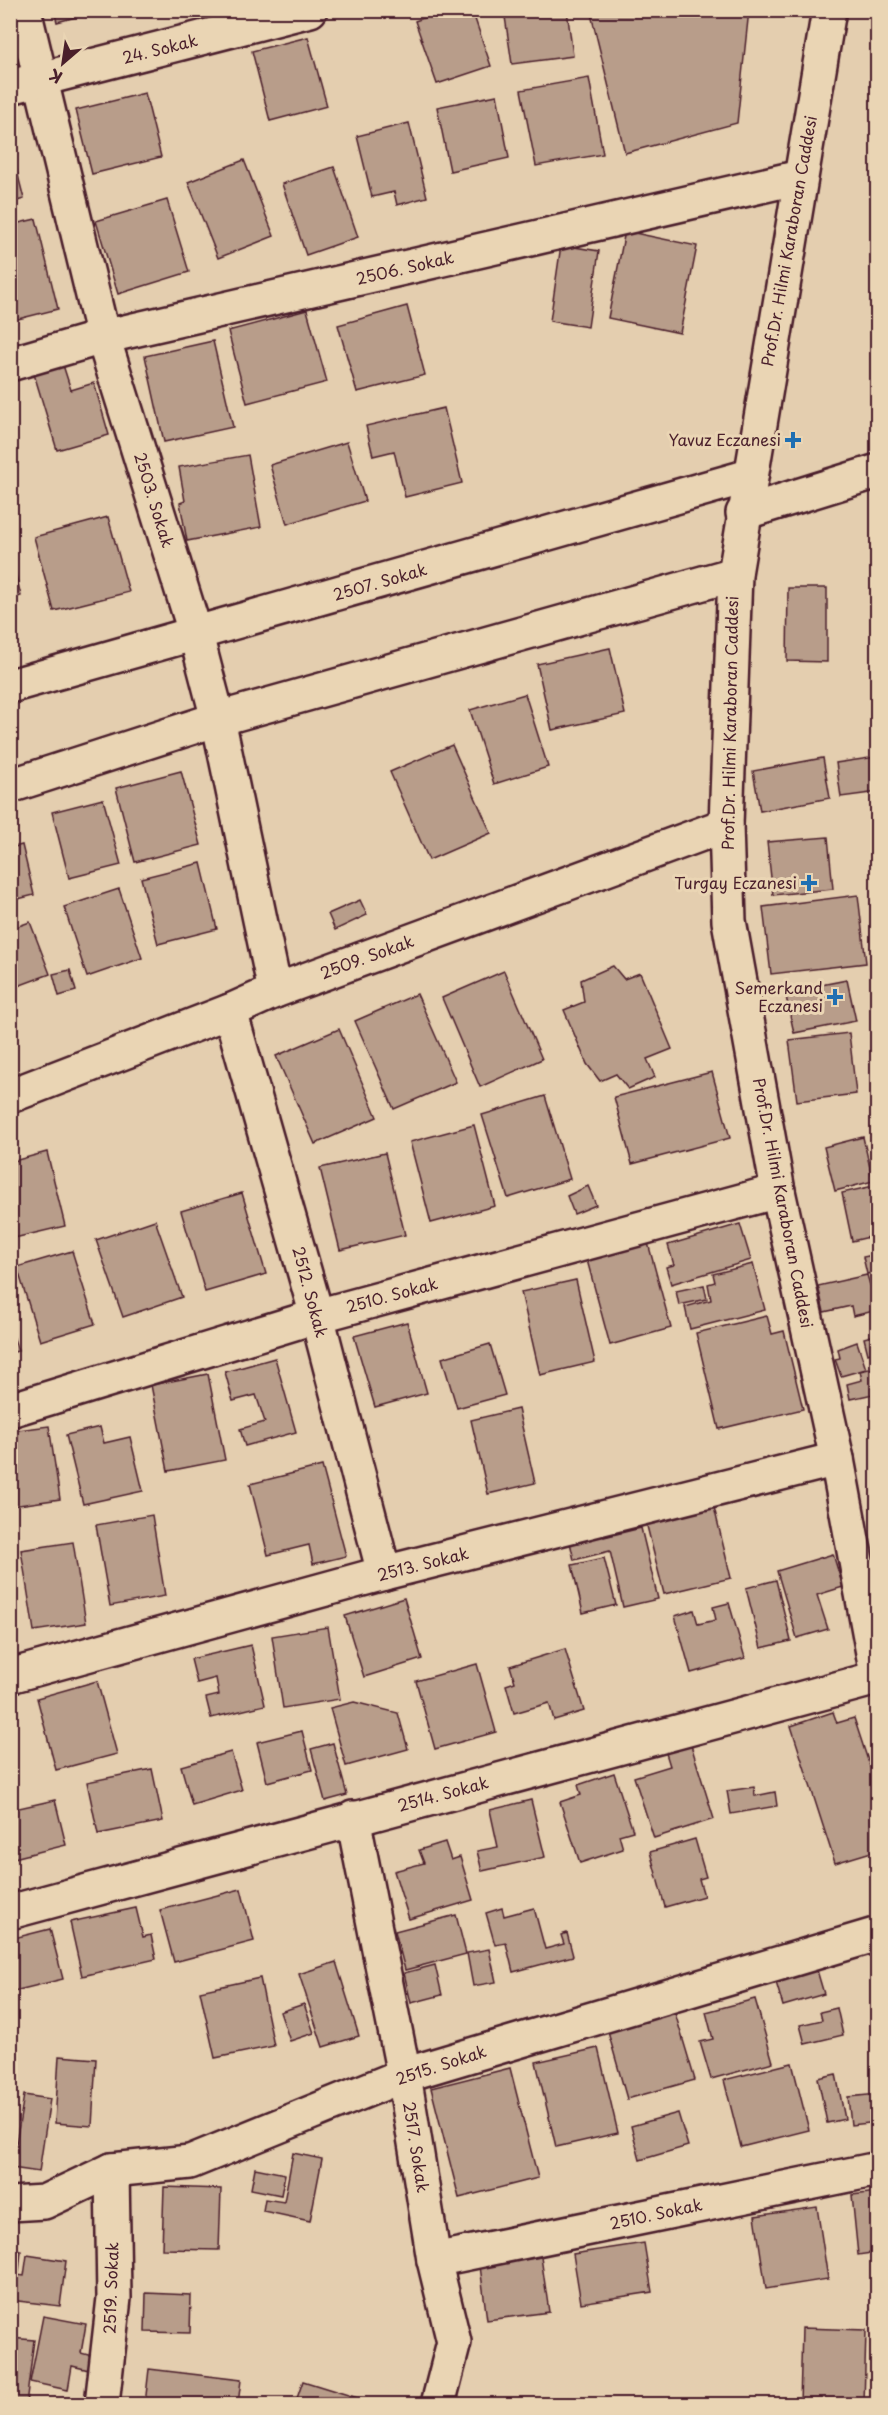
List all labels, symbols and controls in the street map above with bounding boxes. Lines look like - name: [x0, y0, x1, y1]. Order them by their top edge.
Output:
- street label: 24. Sokak: [120, 27, 200, 69]
- north arrow: [33, 33, 93, 93]
- text: K: [44, 64, 66, 90]
- street label: Prof.Dr. Hilmi Karaboran Caddesi: [754, 113, 822, 368]
- street label: 2506. Sokak: [354, 244, 456, 290]
- place label: Yavuz Eczanesi: [669, 427, 781, 451]
- marker: Yavuz Eczanesi: [786, 433, 800, 447]
- street label: 2503. Sokak: [129, 449, 181, 550]
- street label: 2507. Sokak: [330, 556, 429, 606]
- street label: Prof.Dr. Hilmi Karaboran Caddesi: [715, 596, 743, 850]
- place label: Turgay Eczanesi: [674, 870, 797, 894]
- marker: Turgay Eczanesi: [802, 876, 816, 890]
- street label: 2509. Sokak: [316, 928, 417, 984]
- place label: Semerkand Eczanesi: [734, 975, 823, 1017]
- marker: Semerkand Eczanesi: [828, 990, 842, 1004]
- street label: Prof.Dr. Hilmi Karaboran Caddesi: [748, 1076, 820, 1330]
- street label: 2512. Sokak: [287, 1244, 335, 1340]
- street label: 2510. Sokak: [343, 1270, 440, 1318]
- street label: 2513. Sokak: [375, 1540, 471, 1586]
- street label: 2514. Sokak: [395, 1769, 491, 1817]
- street label: 2515. Sokak: [392, 2038, 489, 2090]
- street label: 2517. Sokak: [398, 2100, 436, 2194]
- street label: 2510. Sokak: [607, 2192, 704, 2235]
- street label: 2519. Sokak: [96, 2241, 124, 2334]

